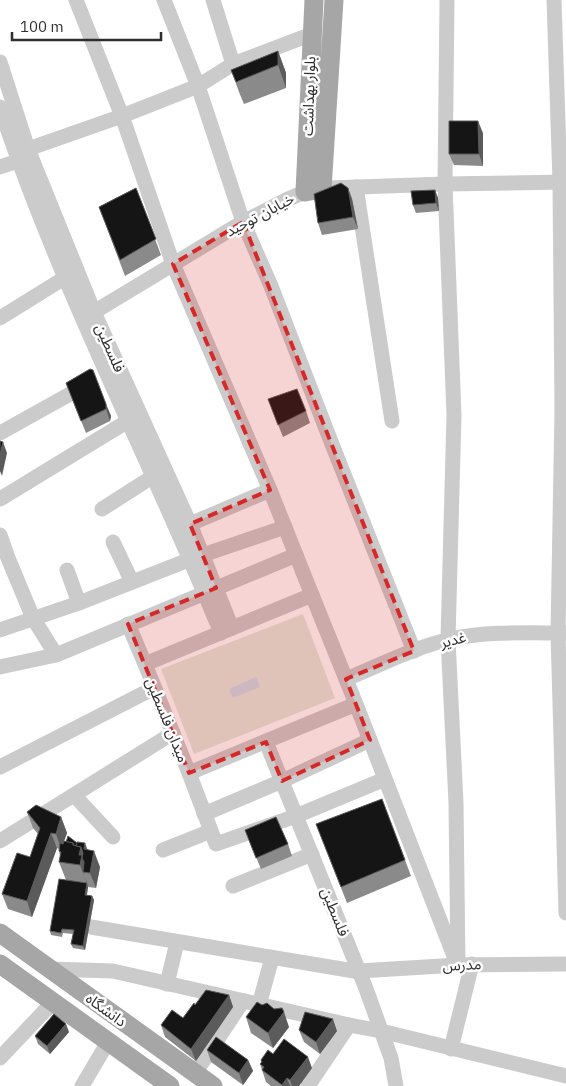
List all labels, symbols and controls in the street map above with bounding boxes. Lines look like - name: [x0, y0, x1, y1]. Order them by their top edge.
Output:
- scale bar: [12, 10, 161, 42]
- text: 100 m: [20, 17, 64, 36]
- street label: بلوار بهداشت: [298, 56, 319, 136]
- street label: خیابان توحید: [222, 188, 297, 241]
- street label: فلسطین: [91, 321, 130, 375]
- street label: غدیر: [437, 627, 468, 652]
- street label: میدان فلسطین: [142, 675, 193, 765]
- street label: فلسطین: [317, 885, 354, 939]
- street label: مدرس: [442, 954, 482, 975]
- street label: دانشگاه: [82, 989, 130, 1031]

